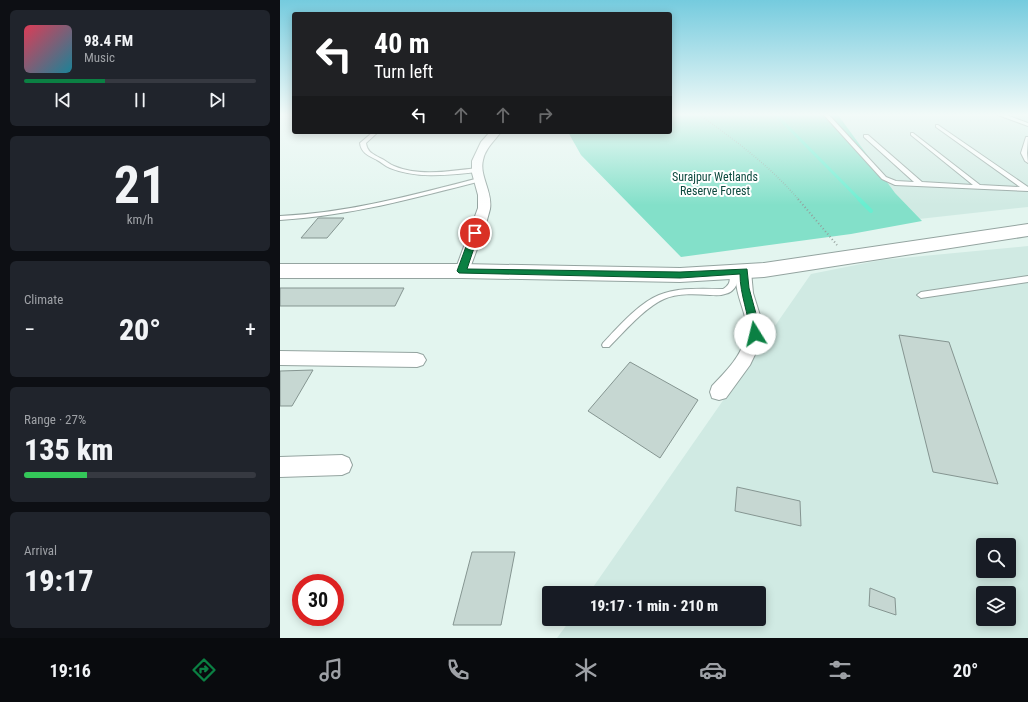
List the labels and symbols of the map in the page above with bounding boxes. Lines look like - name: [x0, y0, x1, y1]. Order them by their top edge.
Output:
- park label: Surajpur Wetlands Reserve Forest: [672, 170, 758, 198]
- pin: [458, 216, 492, 250]
- position arrow: [734, 313, 776, 355]
- speed limit sign: 30: [292, 574, 344, 626]

